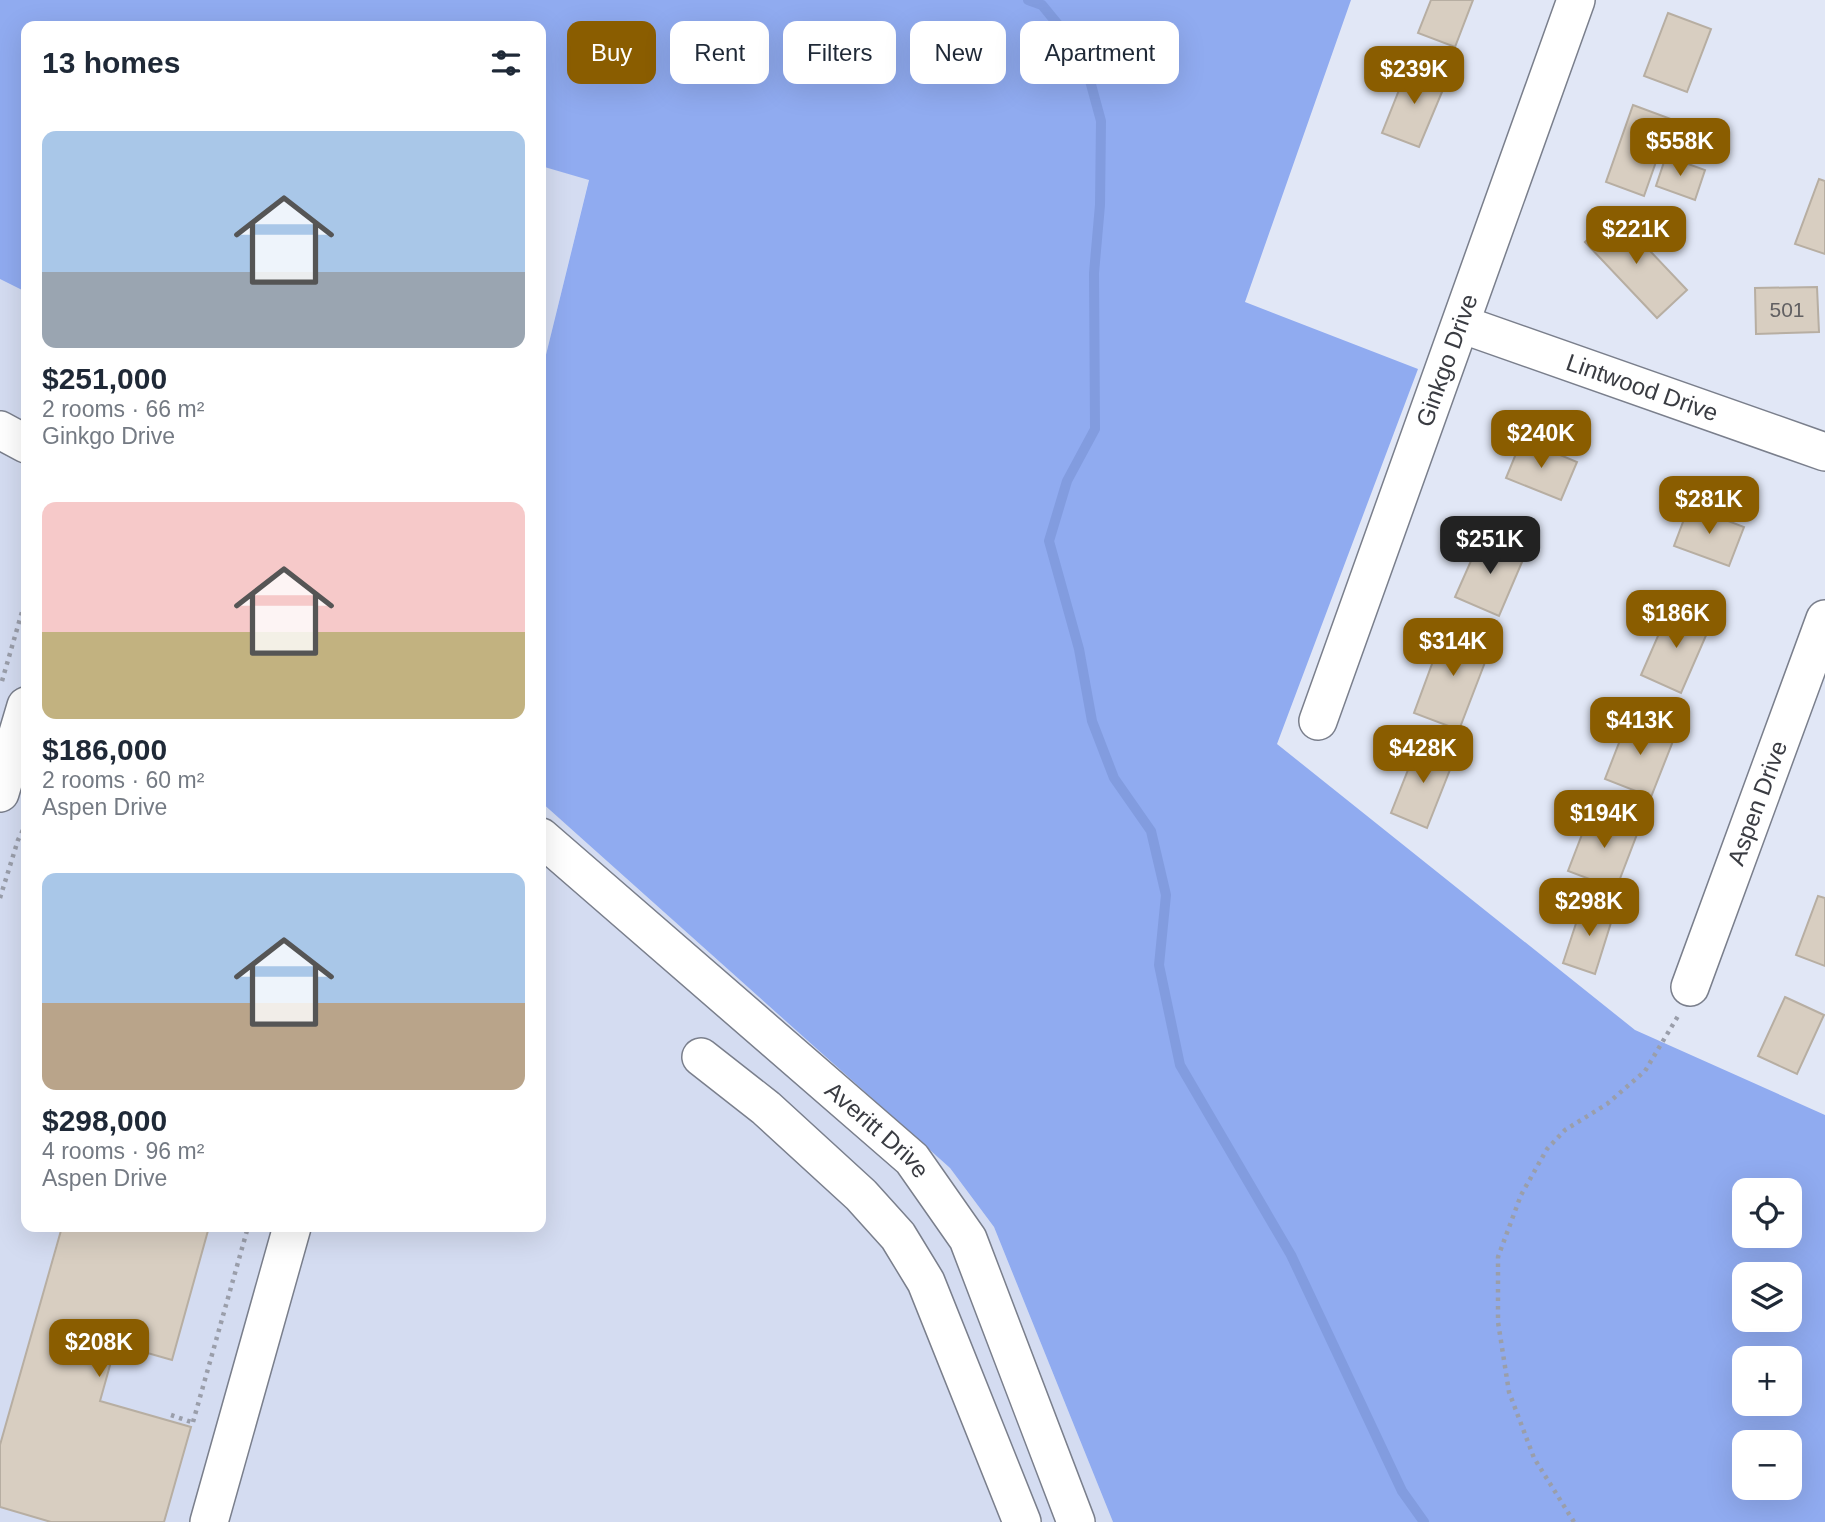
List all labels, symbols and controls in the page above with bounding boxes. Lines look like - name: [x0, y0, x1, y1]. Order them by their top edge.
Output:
- chip: Buy: [567, 21, 656, 84]
- chip: Rent: [670, 21, 769, 84]
- chip: Filters: [783, 21, 896, 84]
- chip: New: [910, 21, 1006, 84]
- chip: Apartment: [1020, 21, 1179, 84]
- icon: filters: [487, 44, 525, 82]
- text: 13 homes: [42, 46, 180, 79]
- pin: $239K: [1365, 46, 1463, 106]
- text: $239K: [1380, 56, 1448, 82]
- pin: $558K: [1631, 118, 1729, 178]
- text: $558K: [1646, 128, 1714, 154]
- icon: home: [221, 177, 347, 303]
- pin: $221K: [1587, 206, 1685, 266]
- text: $221K: [1602, 216, 1670, 242]
- street label: Ginkgo Drive: [1410, 290, 1483, 430]
- house number: 501: [1769, 298, 1805, 321]
- street label: Lintwood Drive: [1563, 348, 1722, 426]
- text: $251,000: [42, 362, 167, 395]
- text: 2 rooms · 66 m²: [42, 396, 204, 422]
- pin: $240K: [1492, 410, 1590, 470]
- text: $240K: [1507, 420, 1575, 446]
- text: Ginkgo Drive: [42, 423, 175, 449]
- pin: $281K: [1660, 476, 1758, 536]
- text: $281K: [1675, 486, 1743, 512]
- pin: $251K: [1441, 516, 1539, 576]
- text: $251K: [1456, 526, 1524, 552]
- icon: home: [221, 548, 347, 674]
- pin: $186K: [1627, 590, 1725, 650]
- text: $186K: [1642, 600, 1710, 626]
- pin: $314K: [1404, 618, 1502, 678]
- text: $314K: [1419, 628, 1487, 654]
- pin: $413K: [1591, 698, 1689, 757]
- text: $413K: [1606, 707, 1674, 733]
- pin: $428K: [1374, 726, 1472, 785]
- text: $186,000: [42, 733, 167, 766]
- text: $428K: [1389, 735, 1457, 761]
- street label: Aspen Drive: [1722, 737, 1792, 869]
- text: 2 rooms · 60 m²: [42, 767, 204, 793]
- pin: $194K: [1555, 790, 1653, 850]
- text: Aspen Drive: [42, 794, 167, 820]
- text: $194K: [1570, 800, 1638, 826]
- pin: $298K: [1540, 878, 1638, 938]
- text: $298K: [1555, 888, 1623, 914]
- icon: home: [221, 919, 347, 1045]
- street label: Averitt Drive: [820, 1076, 935, 1183]
- text: $298,000: [42, 1104, 167, 1137]
- text: 4 rooms · 96 m²: [42, 1138, 204, 1164]
- text: Aspen Drive: [42, 1165, 167, 1191]
- map controls: [1732, 1178, 1802, 1500]
- button: locate: [1732, 1178, 1802, 1248]
- button: layers: [1732, 1262, 1802, 1332]
- pin: $208K: [50, 1320, 148, 1379]
- text: $208K: [65, 1329, 133, 1355]
- button: +: [1732, 1346, 1802, 1416]
- button: −: [1732, 1430, 1802, 1500]

